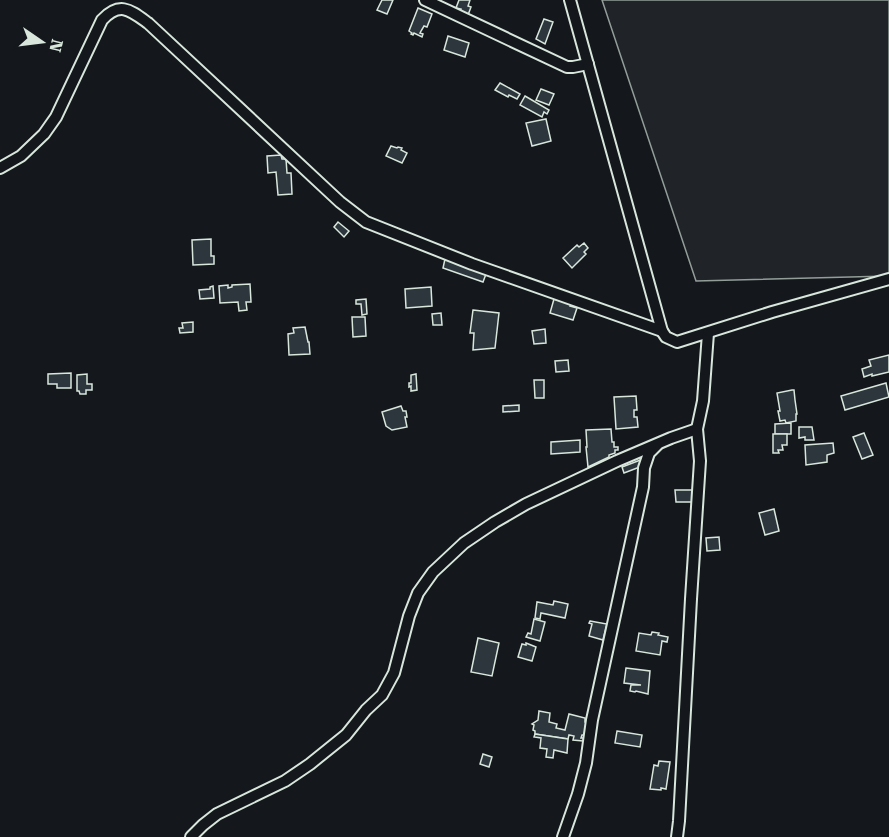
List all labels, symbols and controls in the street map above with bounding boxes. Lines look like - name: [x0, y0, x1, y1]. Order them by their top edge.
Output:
- north arrow: [12, 12, 72, 72]
- text: N: [45, 37, 67, 54]

